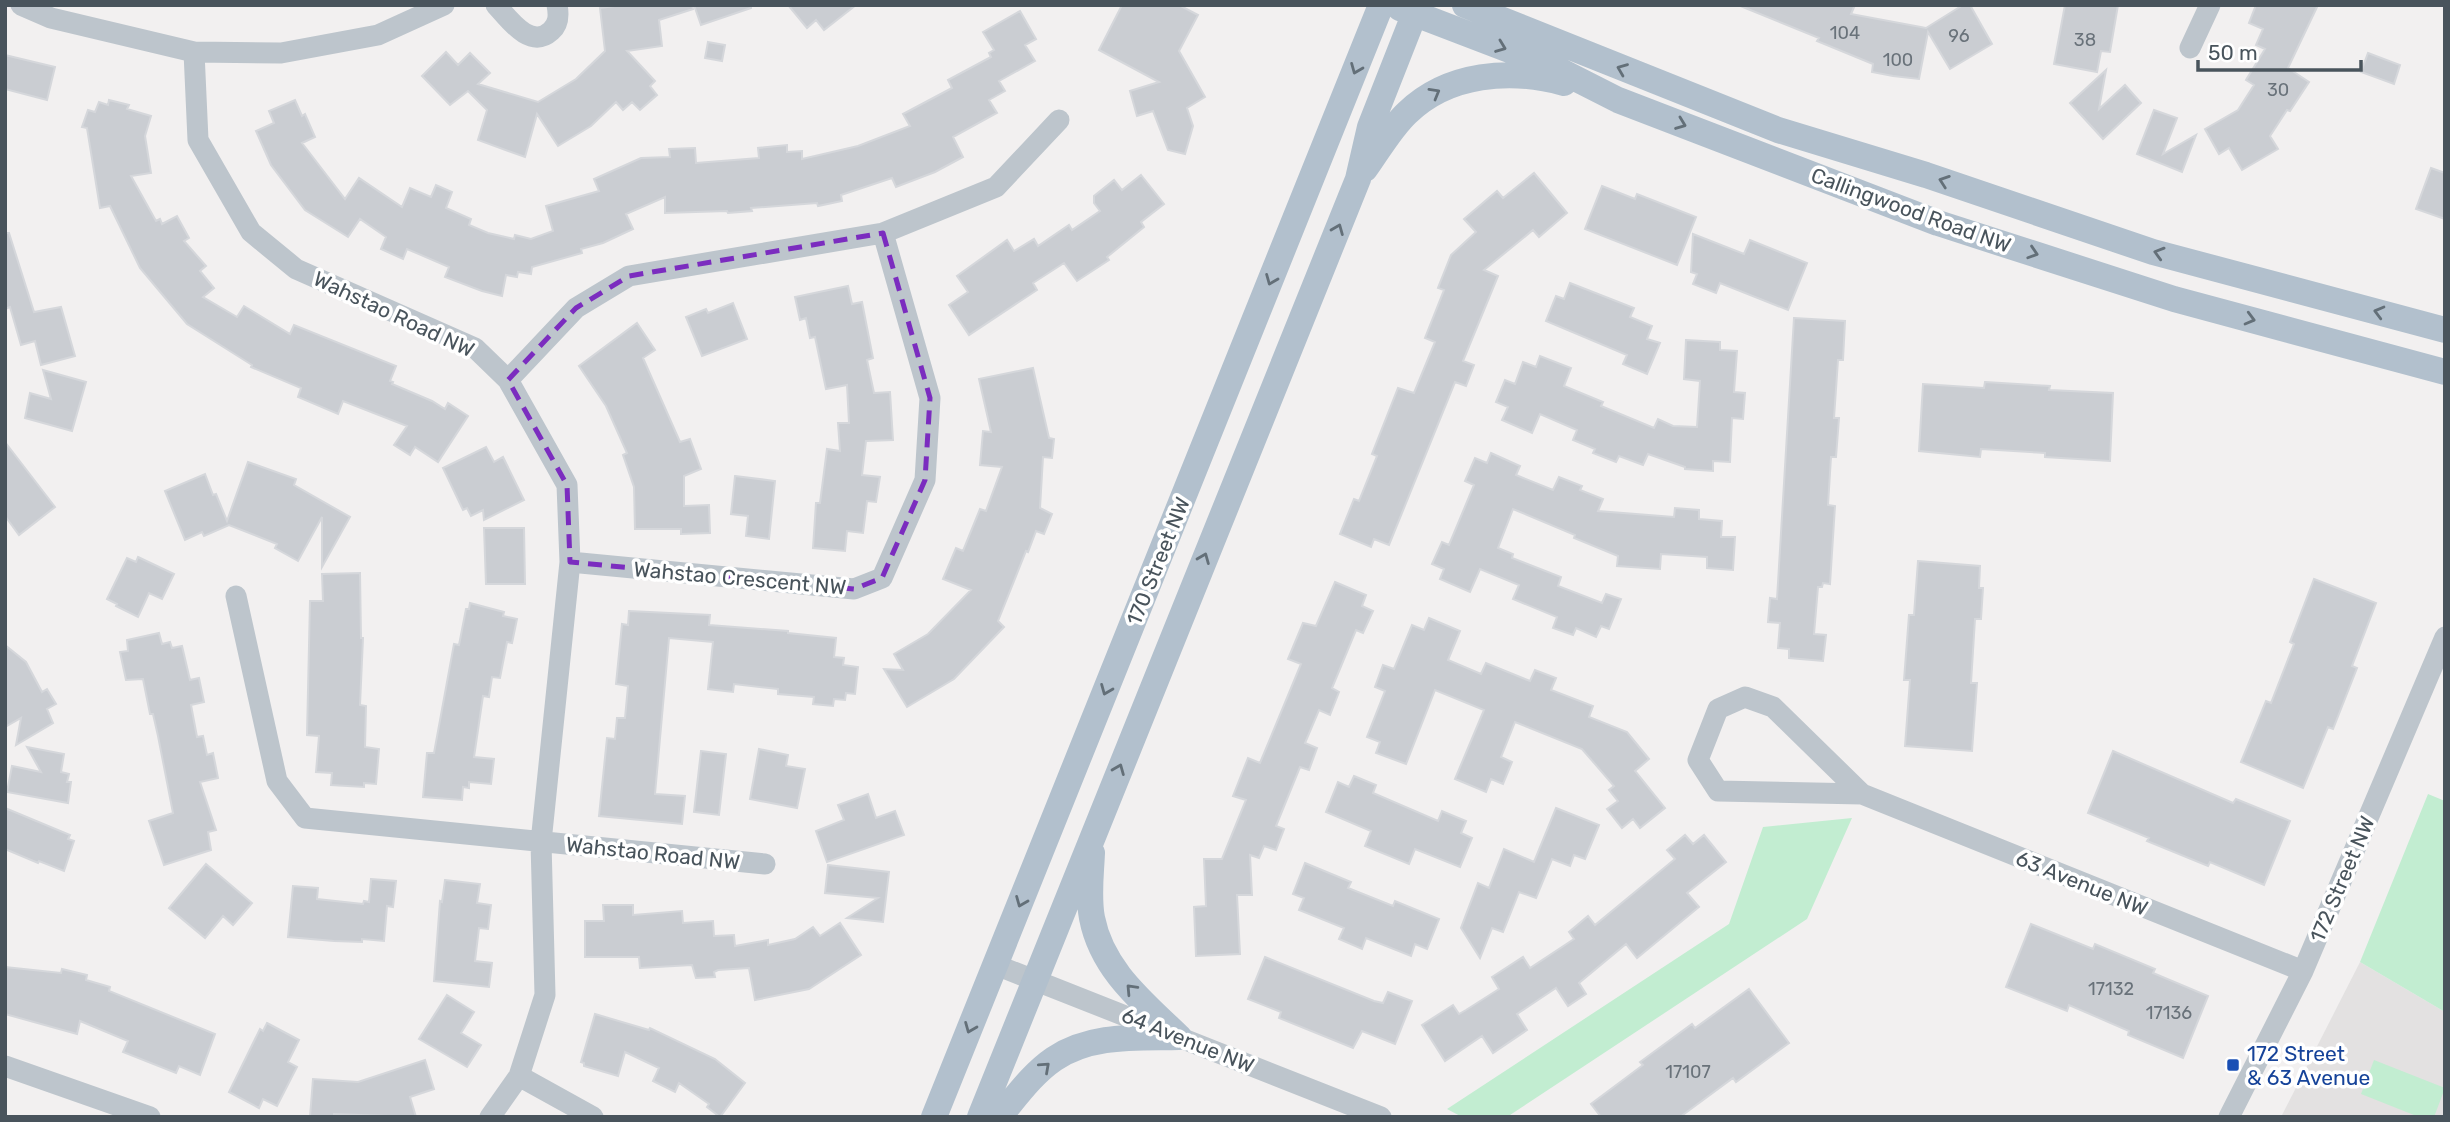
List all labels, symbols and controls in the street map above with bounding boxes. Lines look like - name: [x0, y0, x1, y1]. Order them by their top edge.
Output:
- house number: 104: [1830, 22, 1860, 44]
- house number: 96: [1948, 25, 1970, 47]
- scale bar: [2198, 28, 2361, 72]
- house number: 38: [2074, 29, 2096, 51]
- one-way arrow: [1495, 39, 1507, 53]
- text: 50 m: [2208, 40, 2258, 65]
- house number: 100: [1883, 49, 1913, 71]
- one-way arrow: [1351, 62, 1365, 74]
- one-way arrow: [1617, 63, 1629, 77]
- house number: 30: [2267, 79, 2289, 101]
- one-way arrow: [1428, 88, 1441, 101]
- one-way arrow: [1675, 116, 1687, 130]
- street label: Callingwood Road NW: [1808, 162, 2014, 258]
- one-way arrow: [1938, 175, 1950, 189]
- one-way arrow: [1329, 224, 1343, 236]
- one-way arrow: [2026, 245, 2038, 260]
- one-way arrow: [2153, 247, 2165, 262]
- street label: Wahstao Road NW: [310, 266, 478, 362]
- one-way arrow: [1266, 273, 1280, 285]
- one-way arrow: [2373, 306, 2385, 321]
- one-way arrow: [2244, 311, 2256, 326]
- street label: 170 Street NW: [1121, 493, 1195, 629]
- one-way arrow: [1196, 553, 1210, 565]
- street label: Wahstao Crescent NW: [633, 556, 847, 600]
- one-way arrow: [1100, 684, 1114, 696]
- one-way arrow: [1111, 763, 1125, 776]
- street label: 172 Street NW: [2304, 812, 2380, 946]
- street label: Wahstao Road NW: [565, 831, 741, 875]
- street label: 63 Avenue NW: [2012, 845, 2152, 921]
- one-way arrow: [1015, 894, 1029, 907]
- house number: 17132: [2088, 978, 2134, 1000]
- one-way arrow: [1126, 984, 1139, 997]
- street label: 64 Avenue NW: [1118, 1002, 1258, 1078]
- house number: 17136: [2146, 1002, 2192, 1024]
- one-way arrow: [964, 1020, 978, 1033]
- place label: 172 Street & 63 Avenue: [2247, 1041, 2370, 1090]
- marker: 172 Street & 63 Avenue: [2225, 1057, 2241, 1073]
- house number: 17107: [1665, 1061, 1711, 1083]
- one-way arrow: [1037, 1063, 1050, 1075]

